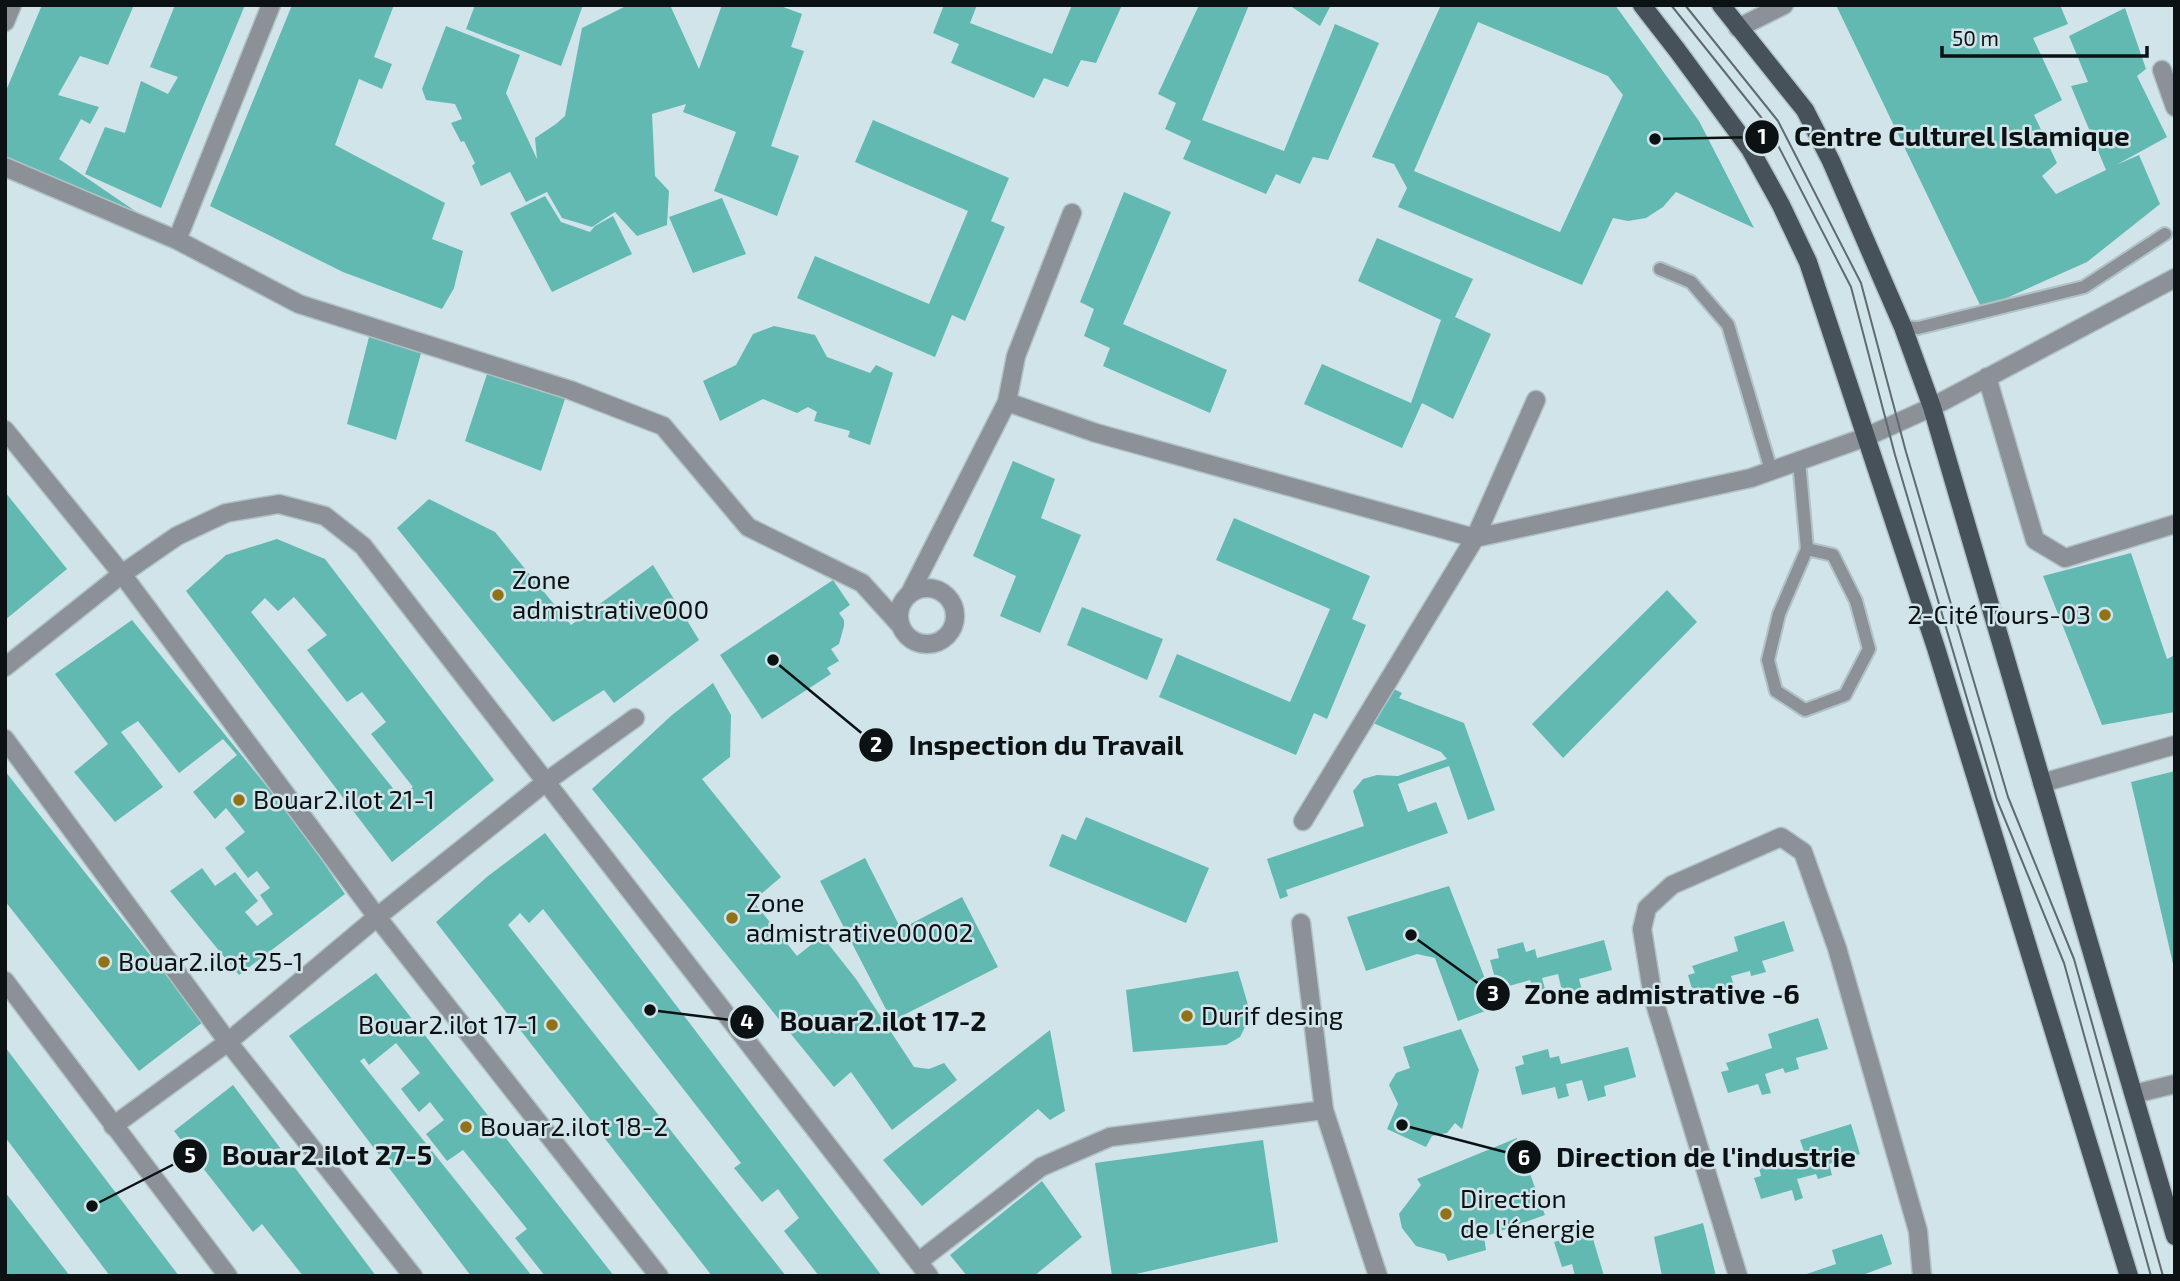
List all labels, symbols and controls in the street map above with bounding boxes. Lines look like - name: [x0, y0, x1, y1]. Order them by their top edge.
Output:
- scale bar: [1942, 14, 2147, 58]
- text: 50 m: [1952, 25, 1999, 50]
- callout: Centre Culturel Islamique: [1745, 112, 2144, 161]
- text: Centre Culturel Islamique: [1794, 118, 2130, 152]
- text: 1: [1757, 123, 1767, 148]
- place label: Zone admistrative000: [512, 563, 709, 624]
- marker: Zone admistrative000: [490, 587, 506, 603]
- place label: 2-Cité Tours-03: [1907, 598, 2091, 629]
- marker: 2-Cité Tours-03: [2097, 607, 2113, 623]
- callout: Inspection du Travail: [859, 720, 1197, 769]
- text: Inspection du Travail: [908, 727, 1184, 761]
- text: 2: [870, 731, 882, 756]
- place label: Bouar2.ilot 21-1: [253, 783, 435, 814]
- marker: Bouar2.ilot 21-1: [231, 792, 247, 808]
- place label: Zone admistrative00002: [746, 886, 973, 947]
- marker: Zone admistrative00002: [724, 910, 740, 926]
- place label: Bouar2.ilot 25-1: [118, 945, 303, 976]
- marker: Bouar2.ilot 25-1: [96, 954, 112, 970]
- callout: Zone admistrative -6: [1475, 969, 1814, 1018]
- text: Zone admistrative -6: [1524, 976, 1800, 1010]
- text: 3: [1487, 980, 1499, 1005]
- callout: Bouar2.ilot 17-2: [730, 997, 1000, 1046]
- place label: Durif desing: [1201, 999, 1343, 1030]
- text: Bouar2.ilot 17-2: [779, 1003, 987, 1037]
- place label: Bouar2.ilot 17-1: [358, 1008, 538, 1039]
- text: 4: [740, 1008, 754, 1033]
- marker: Durif desing: [1179, 1008, 1195, 1024]
- marker: Bouar2.ilot 17-1: [544, 1017, 560, 1033]
- place label: Bouar2.ilot 18-2: [480, 1110, 668, 1141]
- marker: Bouar2.ilot 18-2: [458, 1119, 474, 1135]
- callout: Bouar2.ilot 27-5: [173, 1131, 446, 1180]
- callout: Direction de l'industrie: [1507, 1133, 1870, 1182]
- text: Bouar2.ilot 27-5: [222, 1137, 432, 1171]
- text: Direction de l'industrie: [1556, 1139, 1856, 1173]
- text: 5: [184, 1142, 196, 1167]
- text: 6: [1518, 1144, 1530, 1169]
- place label: Direction de l'énergie: [1460, 1182, 1595, 1243]
- marker: Direction de l'énergie: [1438, 1206, 1454, 1222]

